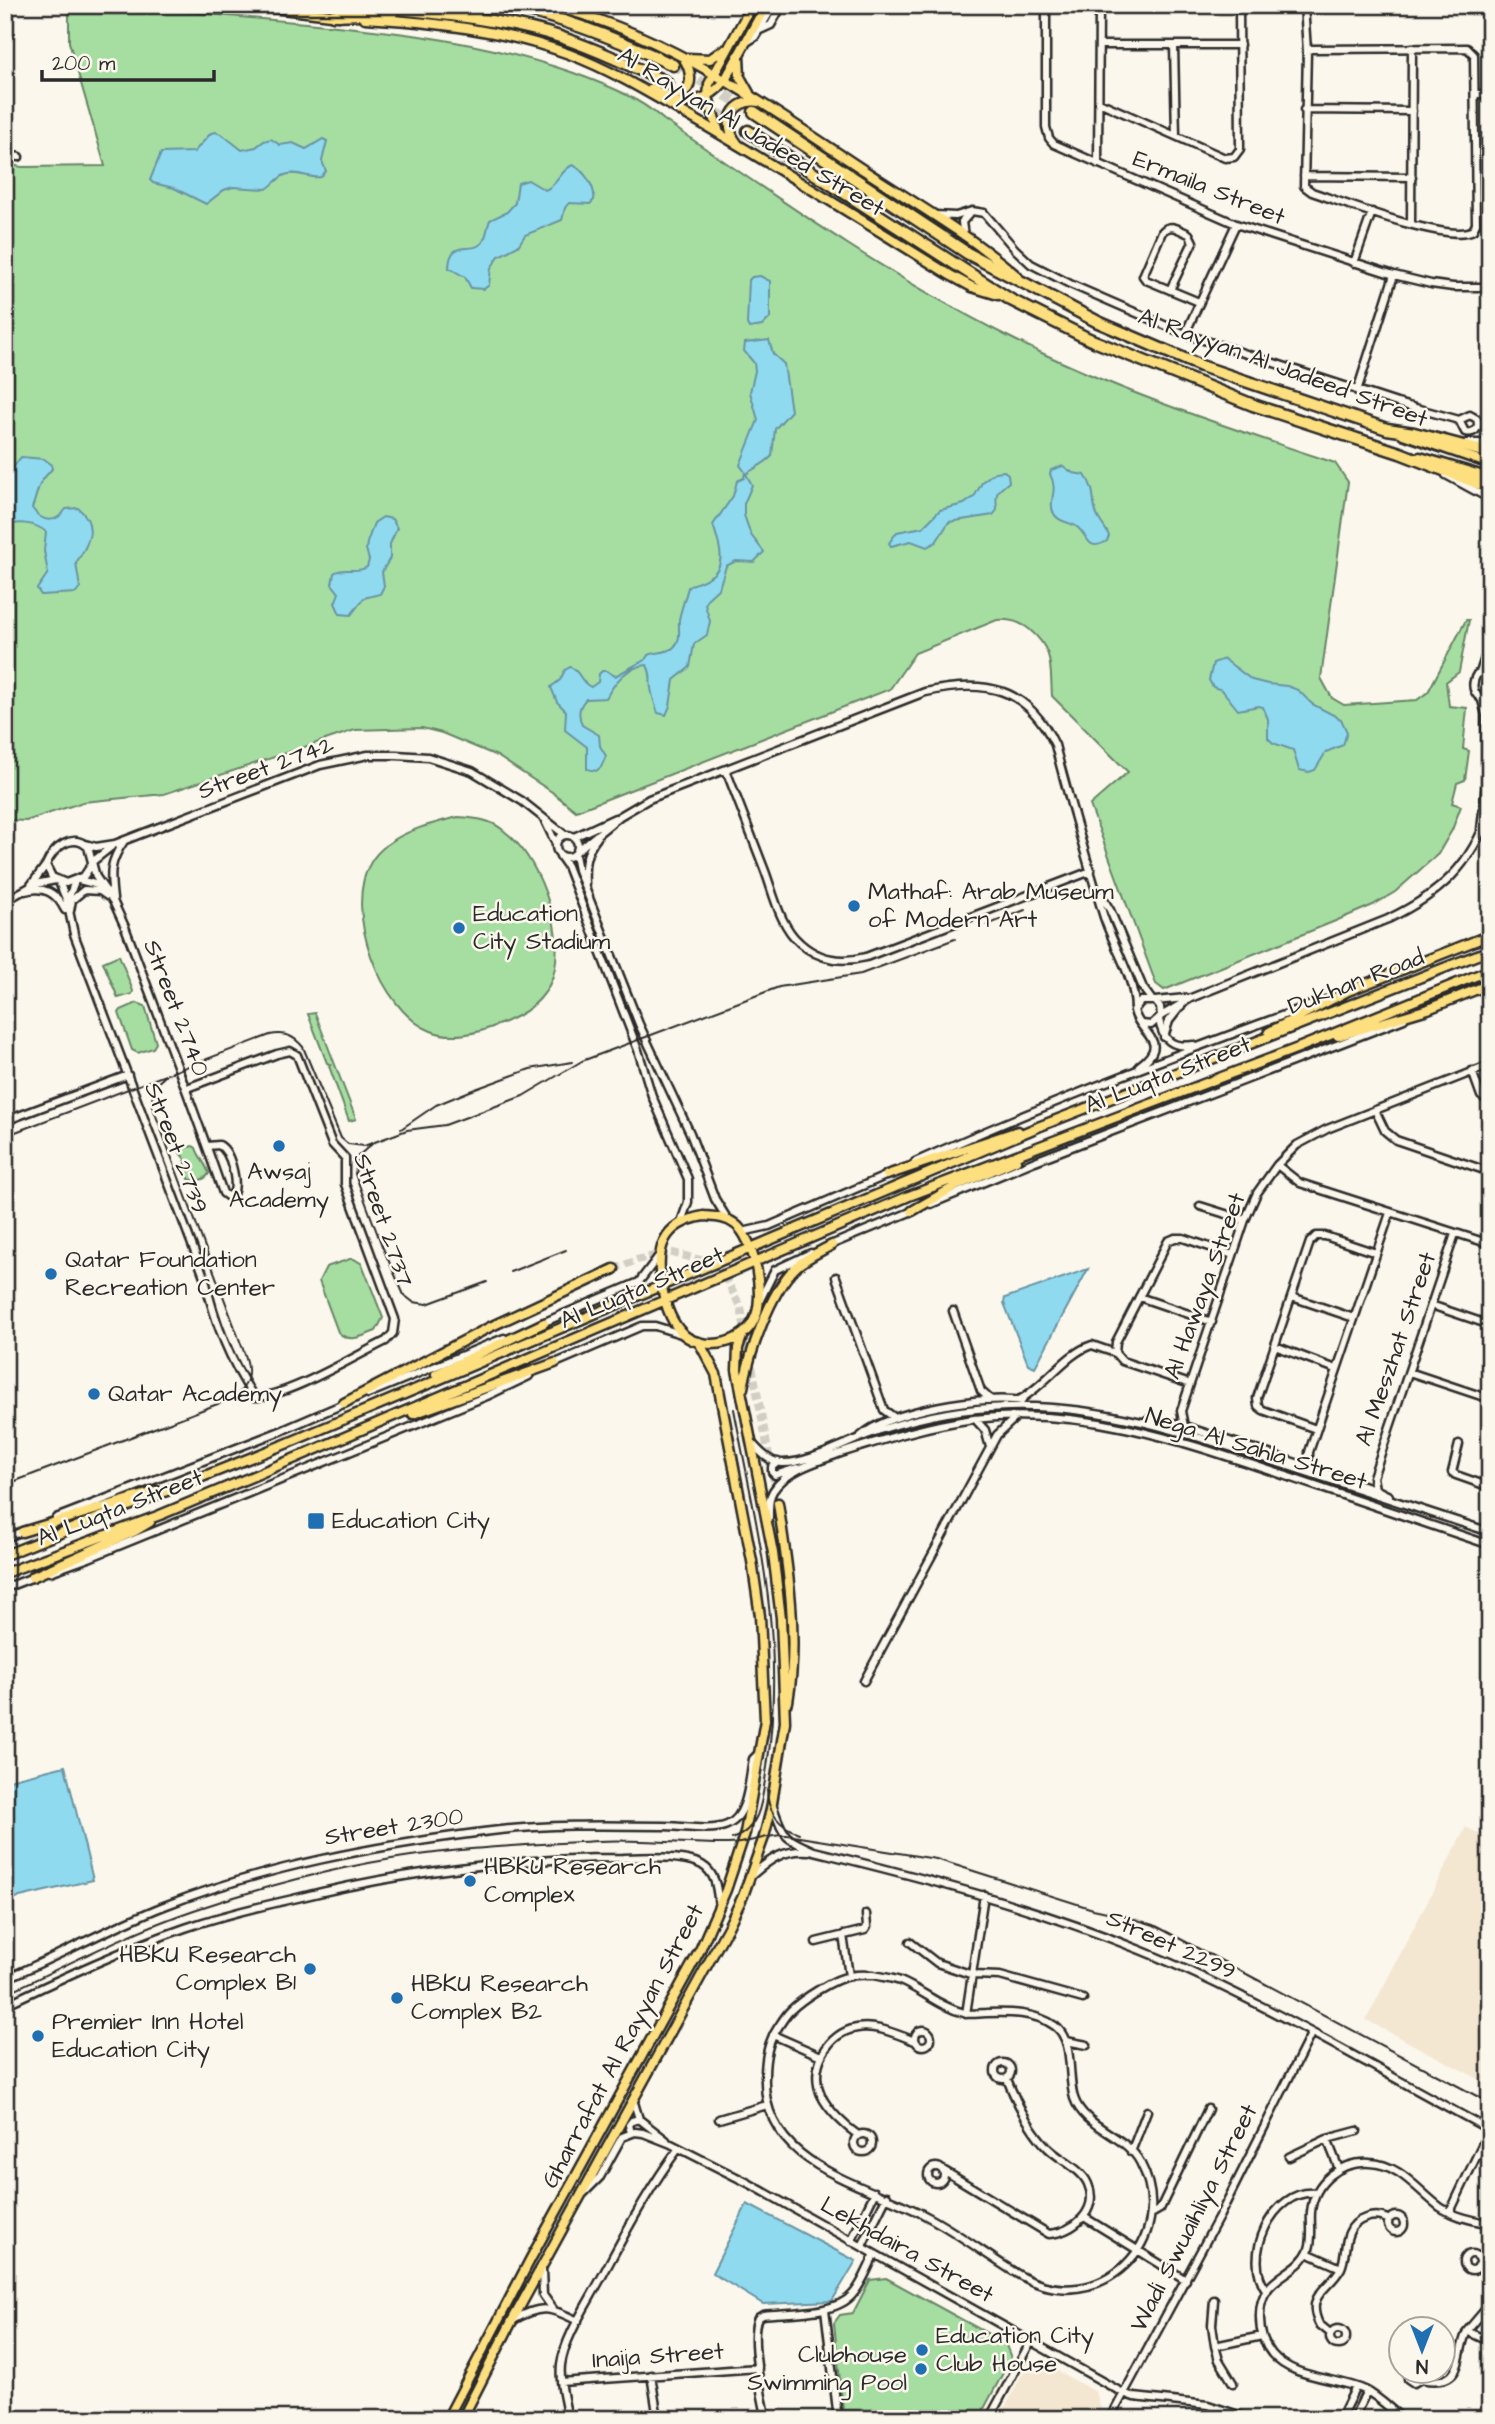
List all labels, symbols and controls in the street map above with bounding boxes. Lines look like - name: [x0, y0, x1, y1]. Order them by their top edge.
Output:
- scale bar: [42, 38, 214, 82]
- street label: Al Rayyan Al Jadeed Street: [611, 39, 891, 226]
- text: 200 m: [52, 49, 116, 78]
- street label: Ermaila Street: [1128, 142, 1291, 234]
- street label: Al Rayyan Al Jadeed Street: [1133, 300, 1433, 437]
- street label: Street 2742: [193, 728, 339, 808]
- place label: Mathaf: Arab Museum of Modern Art: [868, 875, 1114, 937]
- place label: Education City Stadium: [473, 897, 611, 960]
- marker: Mathaf: Arab Museum of Modern Art: [846, 898, 862, 914]
- marker: Education City Stadium: [451, 920, 467, 936]
- street label: Street 2740: [134, 935, 218, 1081]
- street label: Dukhan Road: [1283, 940, 1429, 1024]
- street label: Al Luqta Street: [1080, 1028, 1256, 1122]
- street label: Street 2739: [135, 1077, 217, 1219]
- marker: Awsaj Academy: [271, 1138, 287, 1154]
- street label: Street 2737: [344, 1149, 422, 1292]
- place label: Awsaj Academy: [229, 1155, 329, 1218]
- street label: Al Hawaya Street: [1155, 1188, 1256, 1384]
- street label: Al Luqta Street: [555, 1238, 730, 1338]
- place label: Qatar Foundation Recreation Center: [65, 1243, 275, 1305]
- street label: Al Meszhat Street: [1347, 1247, 1445, 1450]
- marker: Qatar Foundation Recreation Center: [43, 1266, 59, 1282]
- place label: Qatar Academy: [108, 1377, 282, 1412]
- marker: Qatar Academy: [86, 1386, 102, 1402]
- street label: Nega Al Sahla Street: [1141, 1399, 1371, 1500]
- street label: Al Luqta Street: [32, 1461, 208, 1555]
- place label: Education City: [332, 1504, 490, 1539]
- marker: Education City: [306, 1511, 326, 1531]
- street label: Street 2300: [322, 1799, 466, 1855]
- place label: HBKU Research Complex: [484, 1850, 661, 1912]
- marker: HBKU Research Complex: [462, 1873, 478, 1889]
- street label: Gharrafat Al Rayyan Street: [533, 1898, 714, 2195]
- street label: Street 2299: [1101, 1901, 1241, 1989]
- place label: HBKU Research Complex B1: [119, 1938, 296, 2000]
- marker: HBKU Research Complex B1: [302, 1961, 318, 1977]
- place label: HBKU Research Complex B2: [411, 1967, 588, 2029]
- marker: HBKU Research Complex B2: [389, 1990, 405, 2006]
- place label: Premier Inn Hotel Education City: [52, 2005, 243, 2068]
- marker: Premier Inn Hotel Education City: [30, 2028, 46, 2044]
- street label: Wadi Swuaihliya Street: [1122, 2098, 1267, 2338]
- street label: Lekhdaira Street: [814, 2188, 1000, 2312]
- north arrow: [1386, 2316, 1456, 2386]
- place label: Education City Club House: [936, 2319, 1094, 2381]
- street label: Inaija Street: [591, 2334, 725, 2378]
- place label: Clubhouse Swimming Pool: [747, 2338, 907, 2401]
- marker: Education City Club House: [914, 2342, 930, 2358]
- text: N: [1416, 2352, 1428, 2379]
- marker: Clubhouse Swimming Pool: [913, 2361, 929, 2377]

